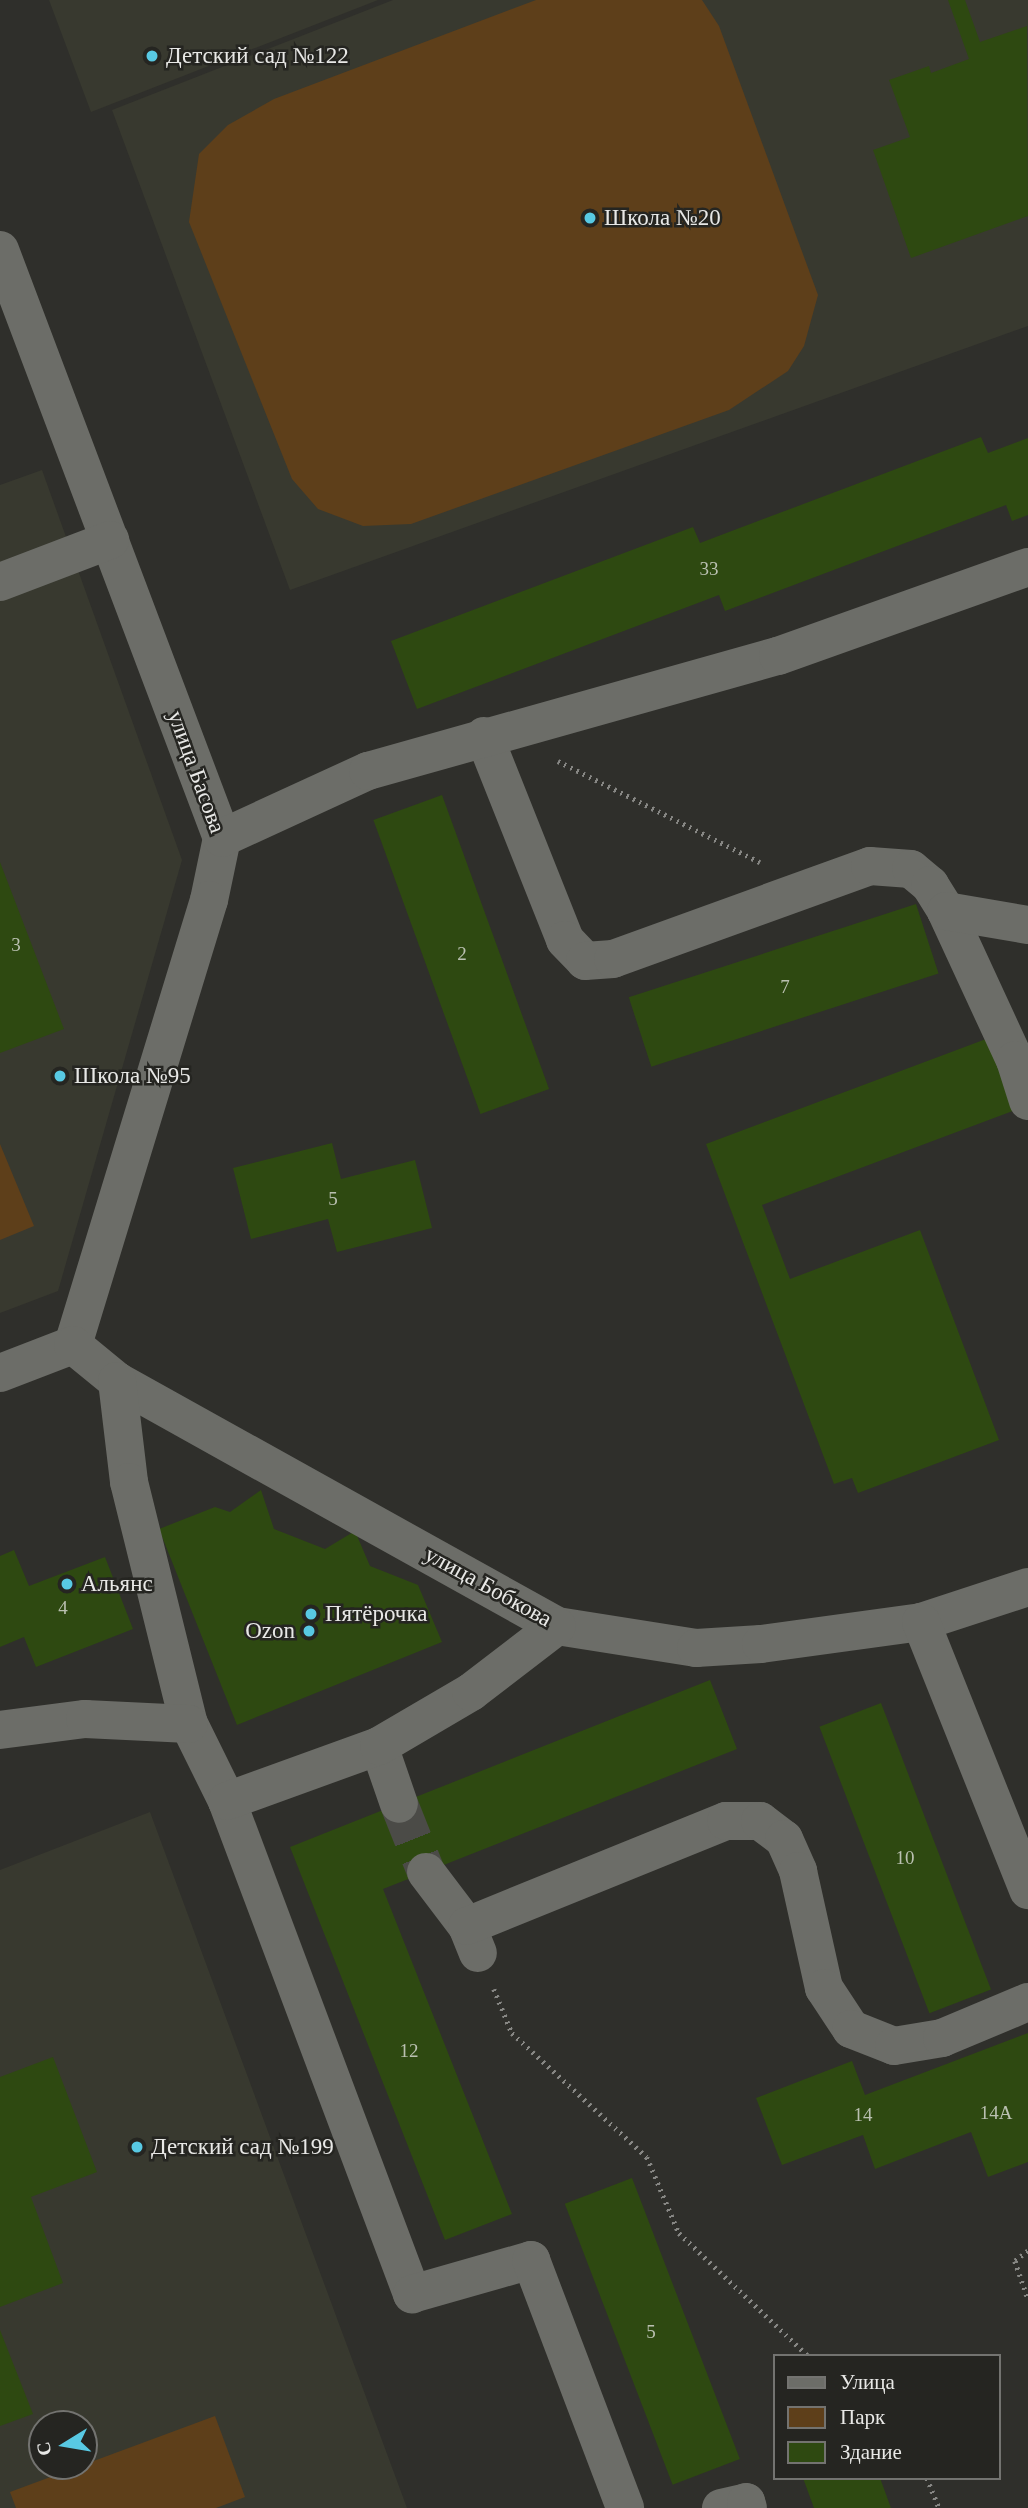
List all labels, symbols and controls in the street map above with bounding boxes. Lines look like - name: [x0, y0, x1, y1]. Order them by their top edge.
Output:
- place label: Детский сад №122: [166, 42, 349, 70]
- marker: Детский сад №122: [144, 48, 160, 64]
- place label: Школа №20: [604, 204, 721, 232]
- marker: Школа №20: [582, 210, 598, 226]
- house number: 33: [700, 558, 719, 580]
- street label: улица Басова: [161, 707, 231, 837]
- house number: 3: [11, 934, 21, 956]
- house number: 2: [457, 943, 467, 965]
- house number: 7: [780, 976, 790, 998]
- place label: Школа №95: [74, 1062, 191, 1090]
- marker: Школа №95: [52, 1068, 68, 1084]
- house number: 5: [328, 1188, 338, 1210]
- street label: улица Бобкова: [420, 1541, 556, 1633]
- place label: Альянс: [81, 1570, 153, 1598]
- marker: Альянс: [59, 1576, 75, 1592]
- house number: 4: [58, 1597, 68, 1619]
- place label: Пятёрочка: [325, 1600, 427, 1628]
- marker: Пятёрочка: [303, 1606, 319, 1622]
- place label: Ozon: [245, 1617, 295, 1645]
- marker: Ozon: [301, 1623, 317, 1639]
- house number: 10: [895, 1847, 914, 1869]
- house number: 12: [400, 2040, 418, 2062]
- house number: 14А: [980, 2102, 1012, 2124]
- house number: 14: [854, 2104, 873, 2126]
- place label: Детский сад №199: [151, 2133, 334, 2161]
- marker: Детский сад №199: [129, 2139, 145, 2155]
- house number: 5: [646, 2321, 656, 2343]
- legend: [772, 2354, 1000, 2480]
- text: Улица: [840, 2370, 895, 2394]
- text: Парк: [840, 2405, 885, 2429]
- north arrow: [28, 2410, 98, 2480]
- text: С: [32, 2440, 55, 2457]
- text: Здание: [840, 2440, 902, 2464]

